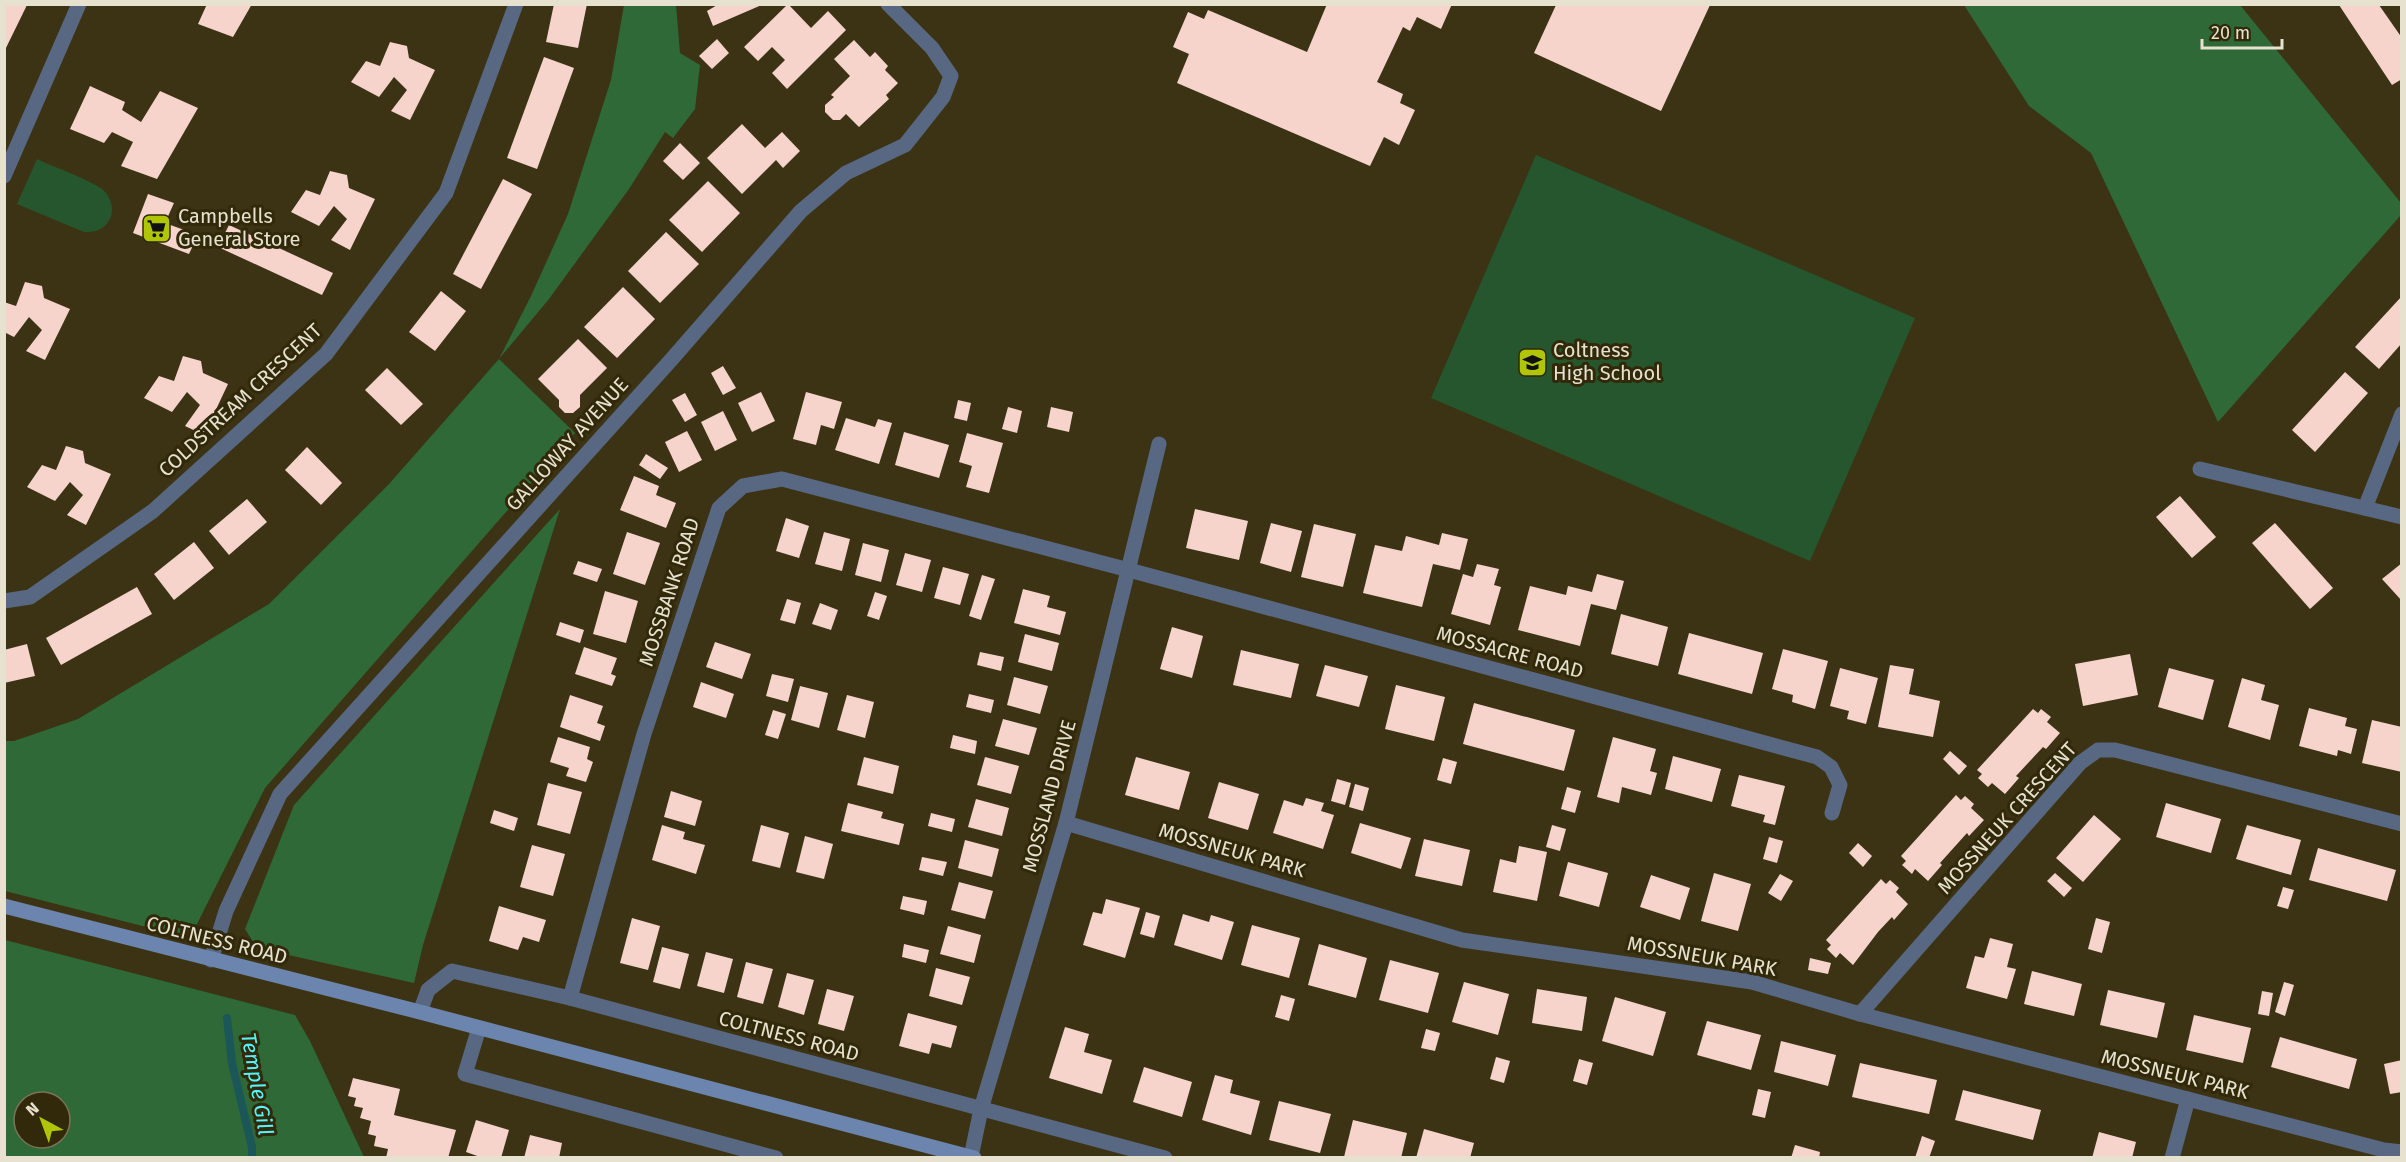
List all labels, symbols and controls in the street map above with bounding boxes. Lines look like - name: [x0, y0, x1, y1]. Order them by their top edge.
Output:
- scale bar: [2202, 12, 2282, 50]
- text: 20 m: [2211, 22, 2250, 44]
- place label: Campbells General Store: [178, 204, 301, 251]
- supermarket icon: Campbells General Store: [141, 212, 173, 244]
- street label: COLDSTREAM CRESCENT: [154, 318, 327, 482]
- place label: Coltness High School: [1553, 338, 1661, 385]
- school or university icon: Coltness High School: [1516, 346, 1548, 378]
- street label: GALLOWAY AVENUE: [501, 372, 633, 516]
- street label: MOSSBANK ROAD: [634, 515, 704, 669]
- street label: MOSSACRE ROAD: [1434, 621, 1586, 683]
- street label: MOSSLAND DRIVE: [1017, 717, 1081, 875]
- street label: MOSSNEUK CRESCENT: [1932, 737, 2082, 899]
- street label: MOSSNEUK PARK: [1156, 818, 1308, 882]
- street label: COLTNESS ROAD: [144, 911, 290, 969]
- street label: MOSSNEUK PARK: [1625, 931, 1779, 981]
- street label: COLTNESS ROAD: [716, 1006, 862, 1066]
- water label: Temple Gill: [235, 1031, 279, 1137]
- street label: MOSSNEUK PARK: [2099, 1044, 2251, 1104]
- north arrow: [12, 1090, 72, 1150]
- text: N: [22, 1098, 43, 1120]

